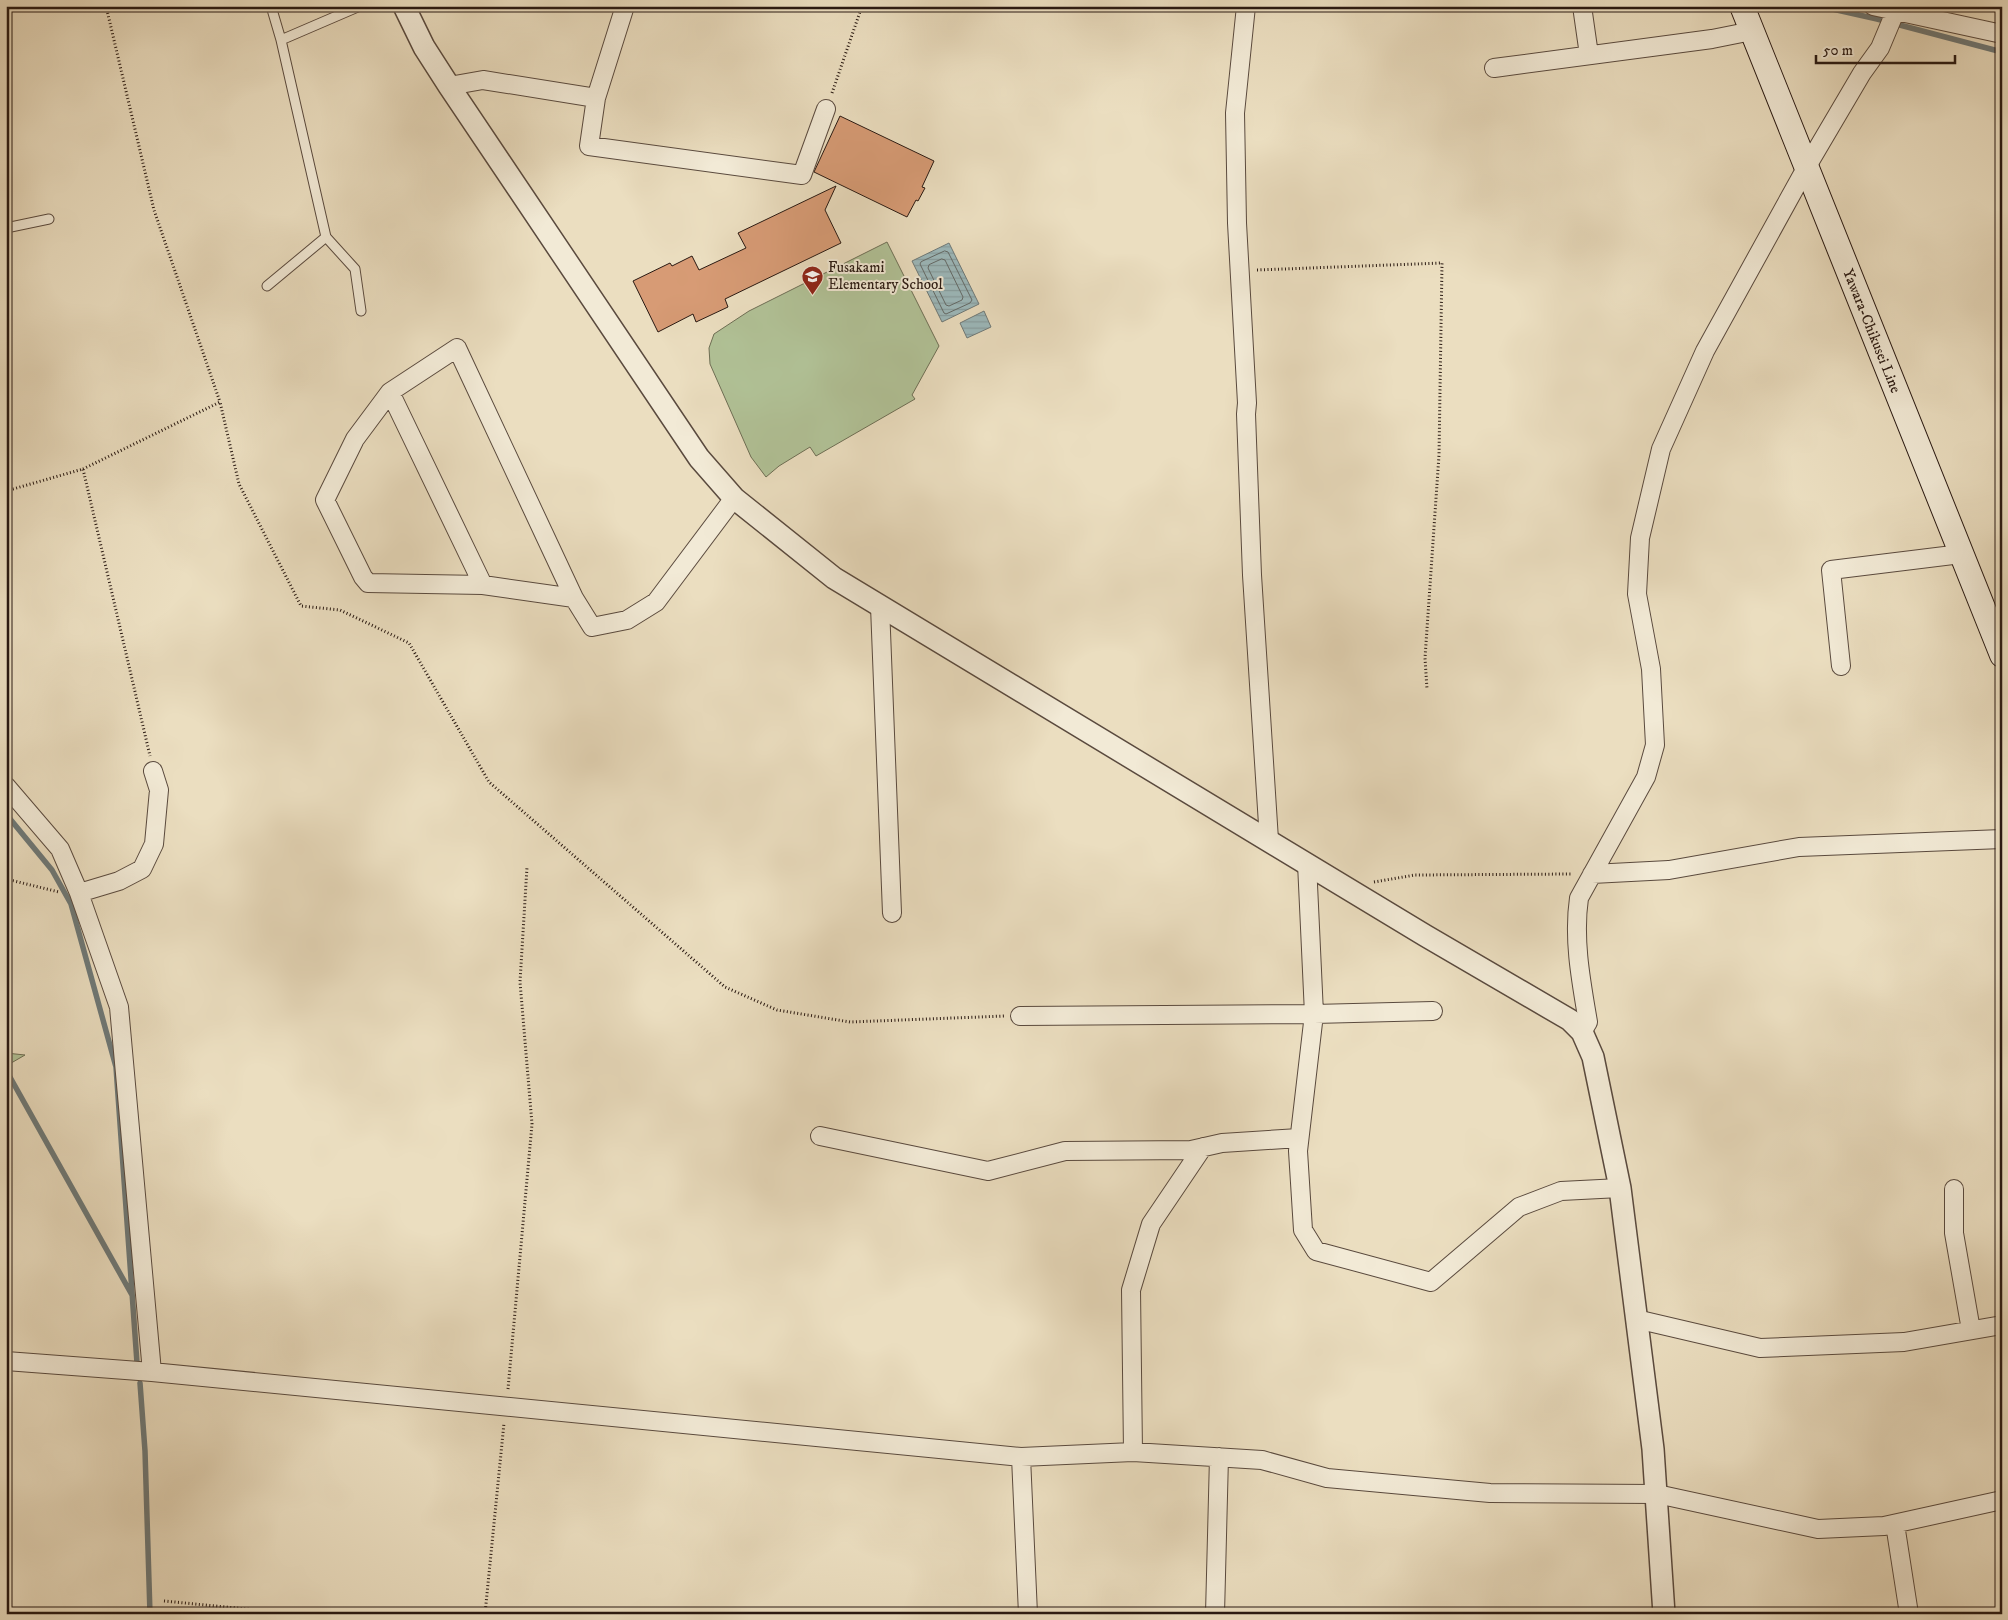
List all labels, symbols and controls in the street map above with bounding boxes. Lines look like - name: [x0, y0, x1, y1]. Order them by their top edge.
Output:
- scale bar: [1816, 32, 1954, 64]
- text: 50 m: [1823, 41, 1853, 60]
- place label: Fusakami Elementary School: [828, 258, 943, 294]
- school or university icon: Fusakami Elementary School: [800, 264, 824, 295]
- street label: Yawara-Chikusei Line: [1839, 266, 1906, 396]

